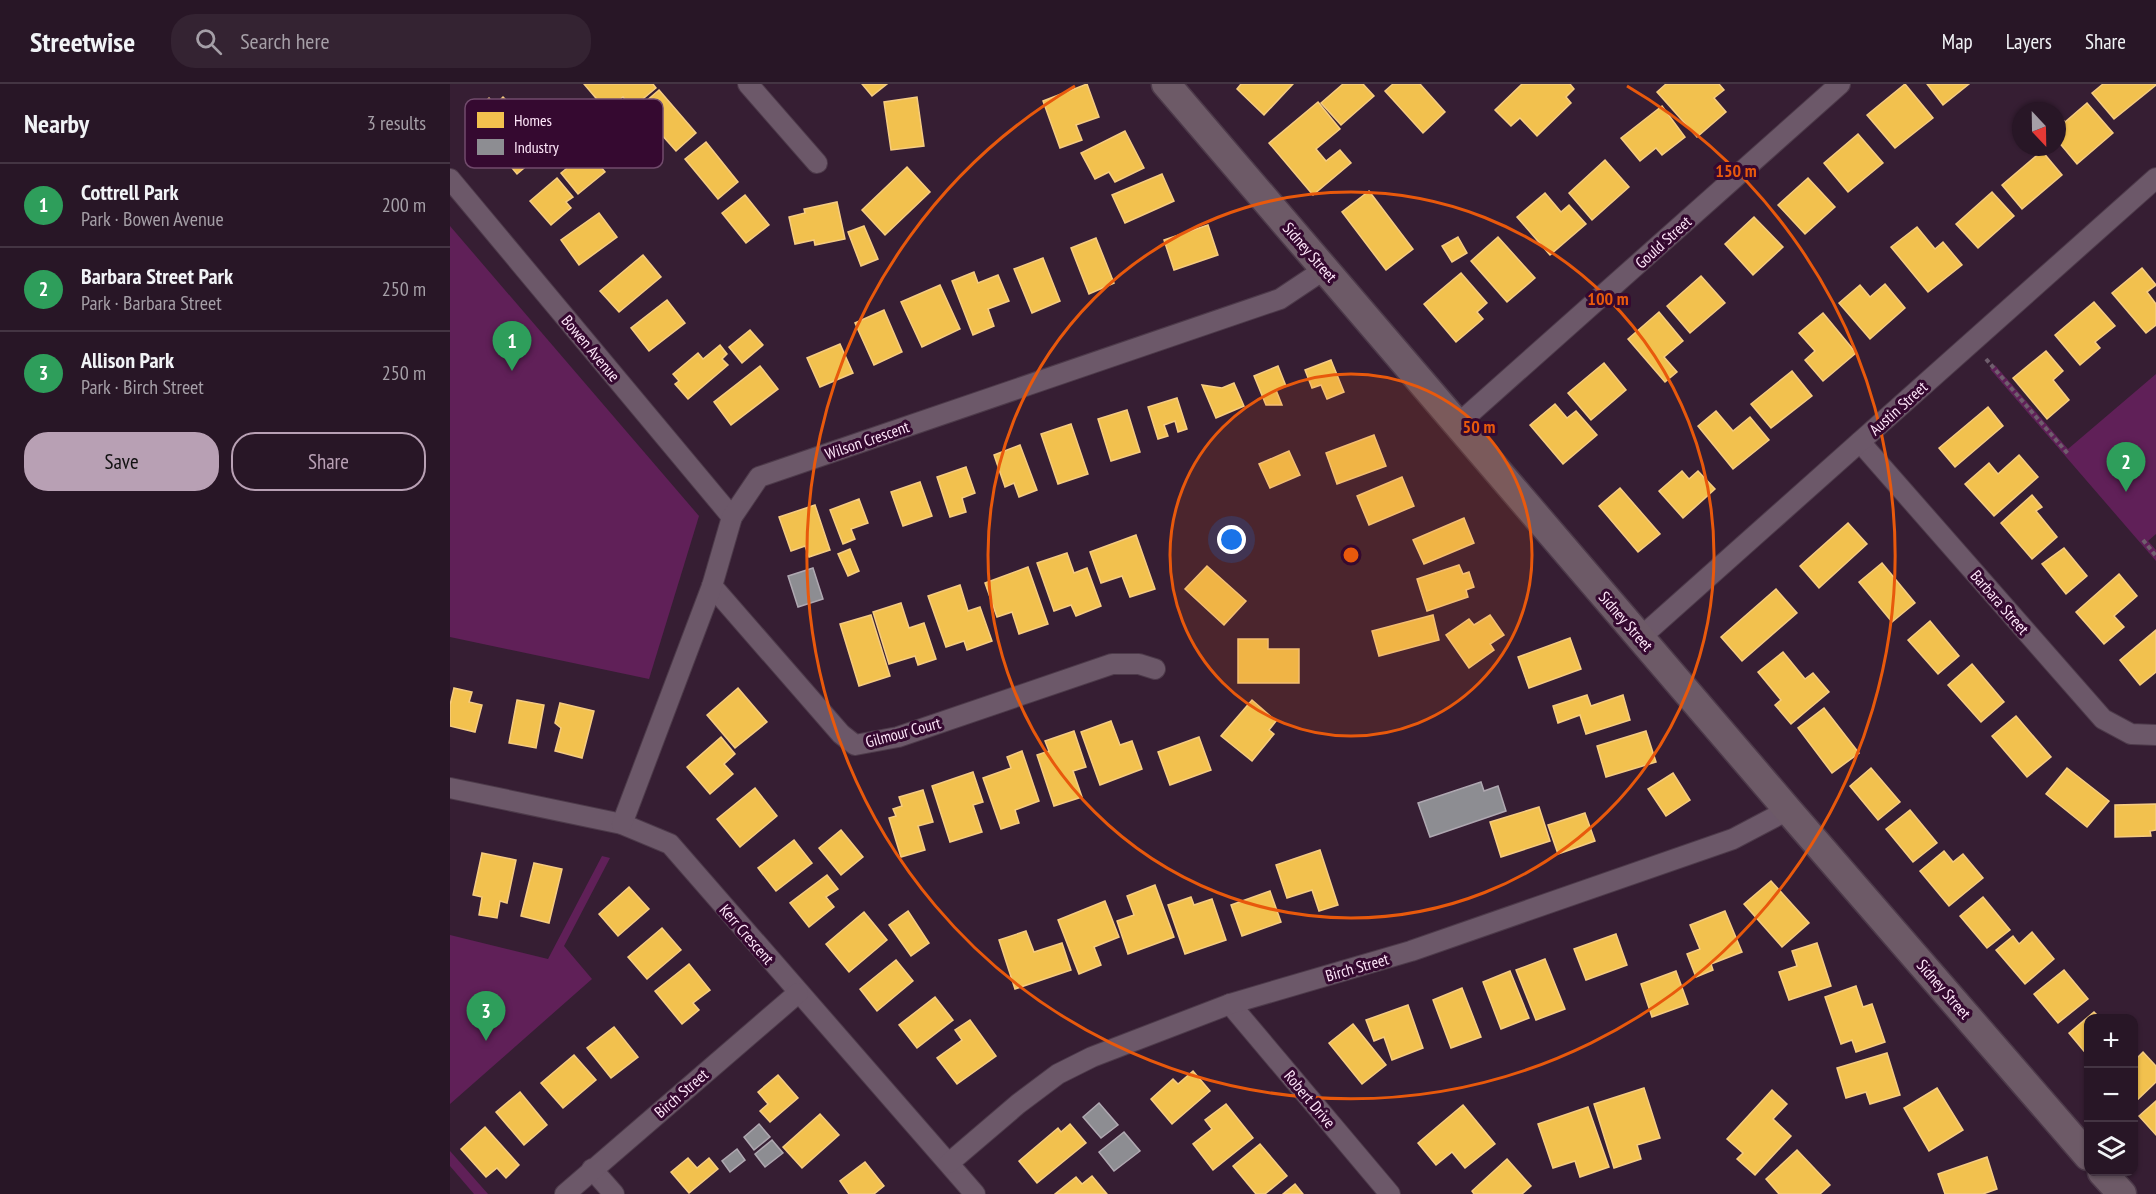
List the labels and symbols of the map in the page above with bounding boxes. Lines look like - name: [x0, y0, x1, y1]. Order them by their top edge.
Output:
- legend: [465, 99, 663, 168]
- north arrow: [2012, 102, 2066, 156]
- text: Homes: [514, 110, 552, 130]
- text: Industry: [514, 137, 559, 157]
- text: 150 m: [1715, 159, 1757, 182]
- street label: Gould Street: [1631, 211, 1696, 272]
- street label: Sidney Street: [1279, 218, 1342, 286]
- text: 100 m: [1587, 287, 1629, 310]
- street label: Bowen Avenue: [557, 311, 625, 385]
- pin: 1: [492, 322, 532, 371]
- street label: Austin Street: [1865, 376, 1932, 439]
- text: 50 m: [1463, 415, 1495, 438]
- street label: Wilson Crescent: [822, 416, 912, 464]
- pin: 2: [2106, 442, 2146, 492]
- your location: [1217, 525, 1246, 554]
- centre of rings: [1341, 545, 1361, 565]
- street label: Barbara Street: [1967, 566, 2034, 639]
- street label: Sidney Street: [1595, 587, 1658, 655]
- street label: Gilmour Court: [863, 712, 943, 752]
- street label: Kerr Crescent: [716, 900, 779, 969]
- street label: Birch Street: [1323, 948, 1391, 986]
- street label: Sidney Street: [1913, 955, 1976, 1023]
- pin: 3: [466, 992, 506, 1041]
- street label: Birch Street: [650, 1064, 712, 1122]
- street label: Robert Drive: [1280, 1066, 1340, 1132]

